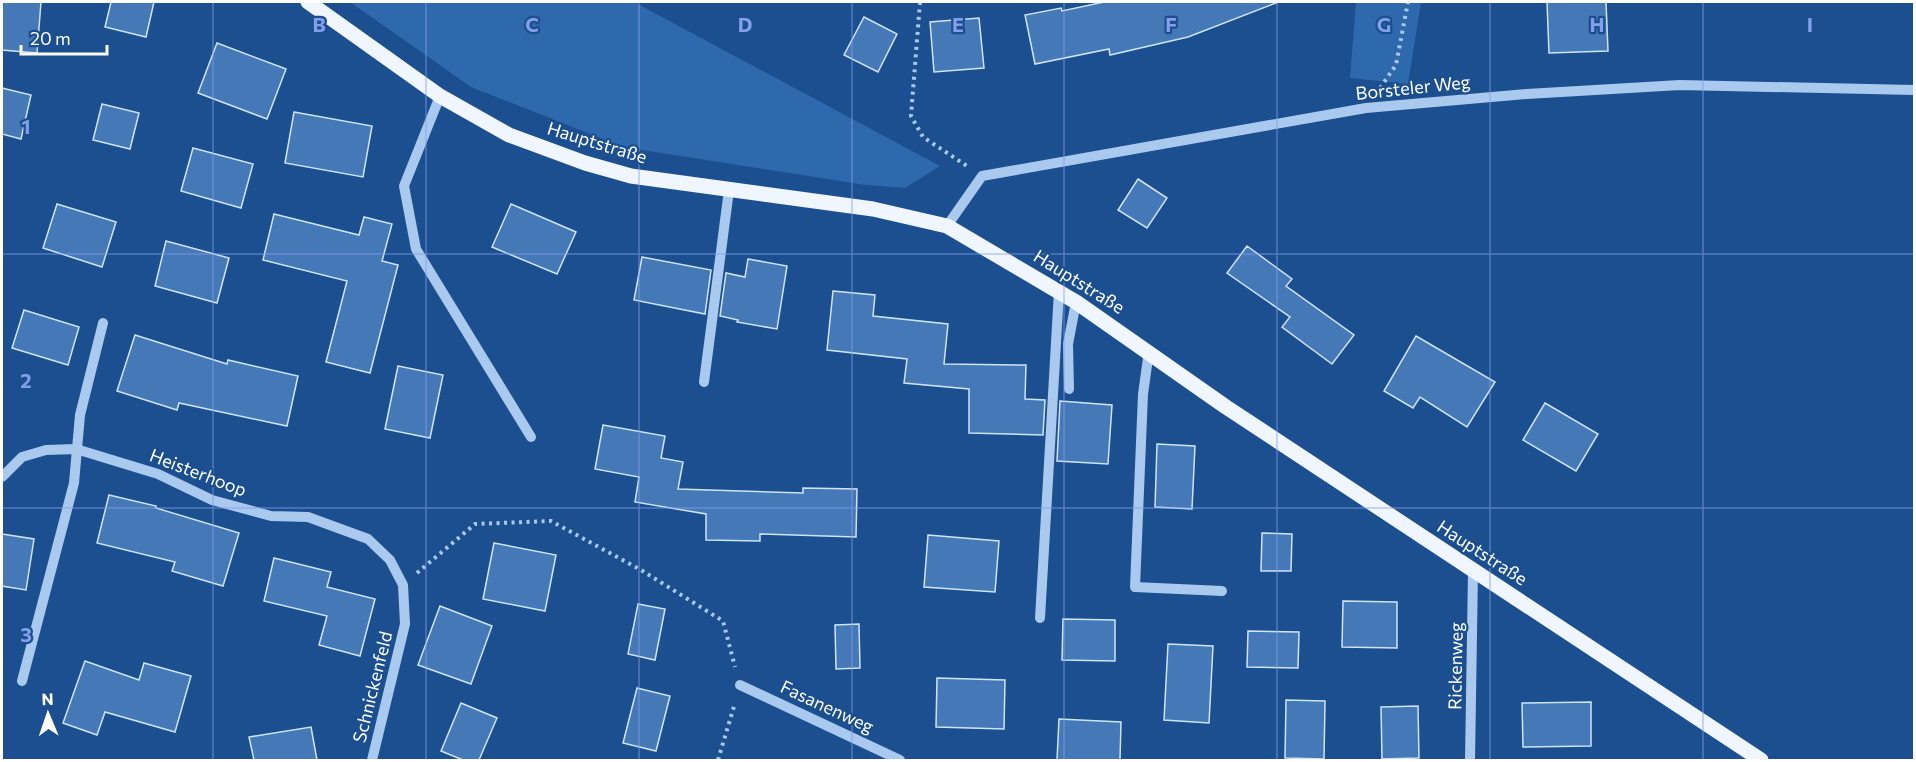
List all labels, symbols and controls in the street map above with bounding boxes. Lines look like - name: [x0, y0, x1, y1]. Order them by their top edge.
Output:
- text: B: [312, 12, 326, 36]
- text: C: [525, 12, 539, 36]
- text: D: [738, 12, 752, 36]
- text: E: [952, 12, 964, 36]
- text: F: [1165, 12, 1177, 36]
- text: G: [1377, 12, 1391, 36]
- text: H: [1590, 12, 1605, 36]
- text: I: [1807, 12, 1813, 36]
- scale bar: [21, 18, 106, 56]
- text: 20 m: [30, 27, 71, 49]
- street label: Borsteler Weg: [1354, 70, 1472, 104]
- text: 1: [21, 114, 31, 138]
- street label: Hauptstraße: [545, 116, 650, 168]
- street label: Hauptstraße: [1030, 244, 1129, 318]
- text: 2: [20, 368, 32, 392]
- street label: Heisterhoop: [147, 443, 250, 501]
- street label: Hauptstraße: [1433, 515, 1532, 589]
- text: 3: [20, 622, 32, 646]
- street label: Rickenweg: [1443, 622, 1467, 710]
- street label: Schnickenfeld: [348, 629, 396, 745]
- street label: Fasanenweg: [777, 675, 878, 737]
- north arrow: [18, 684, 78, 744]
- text: N: [41, 689, 54, 708]

